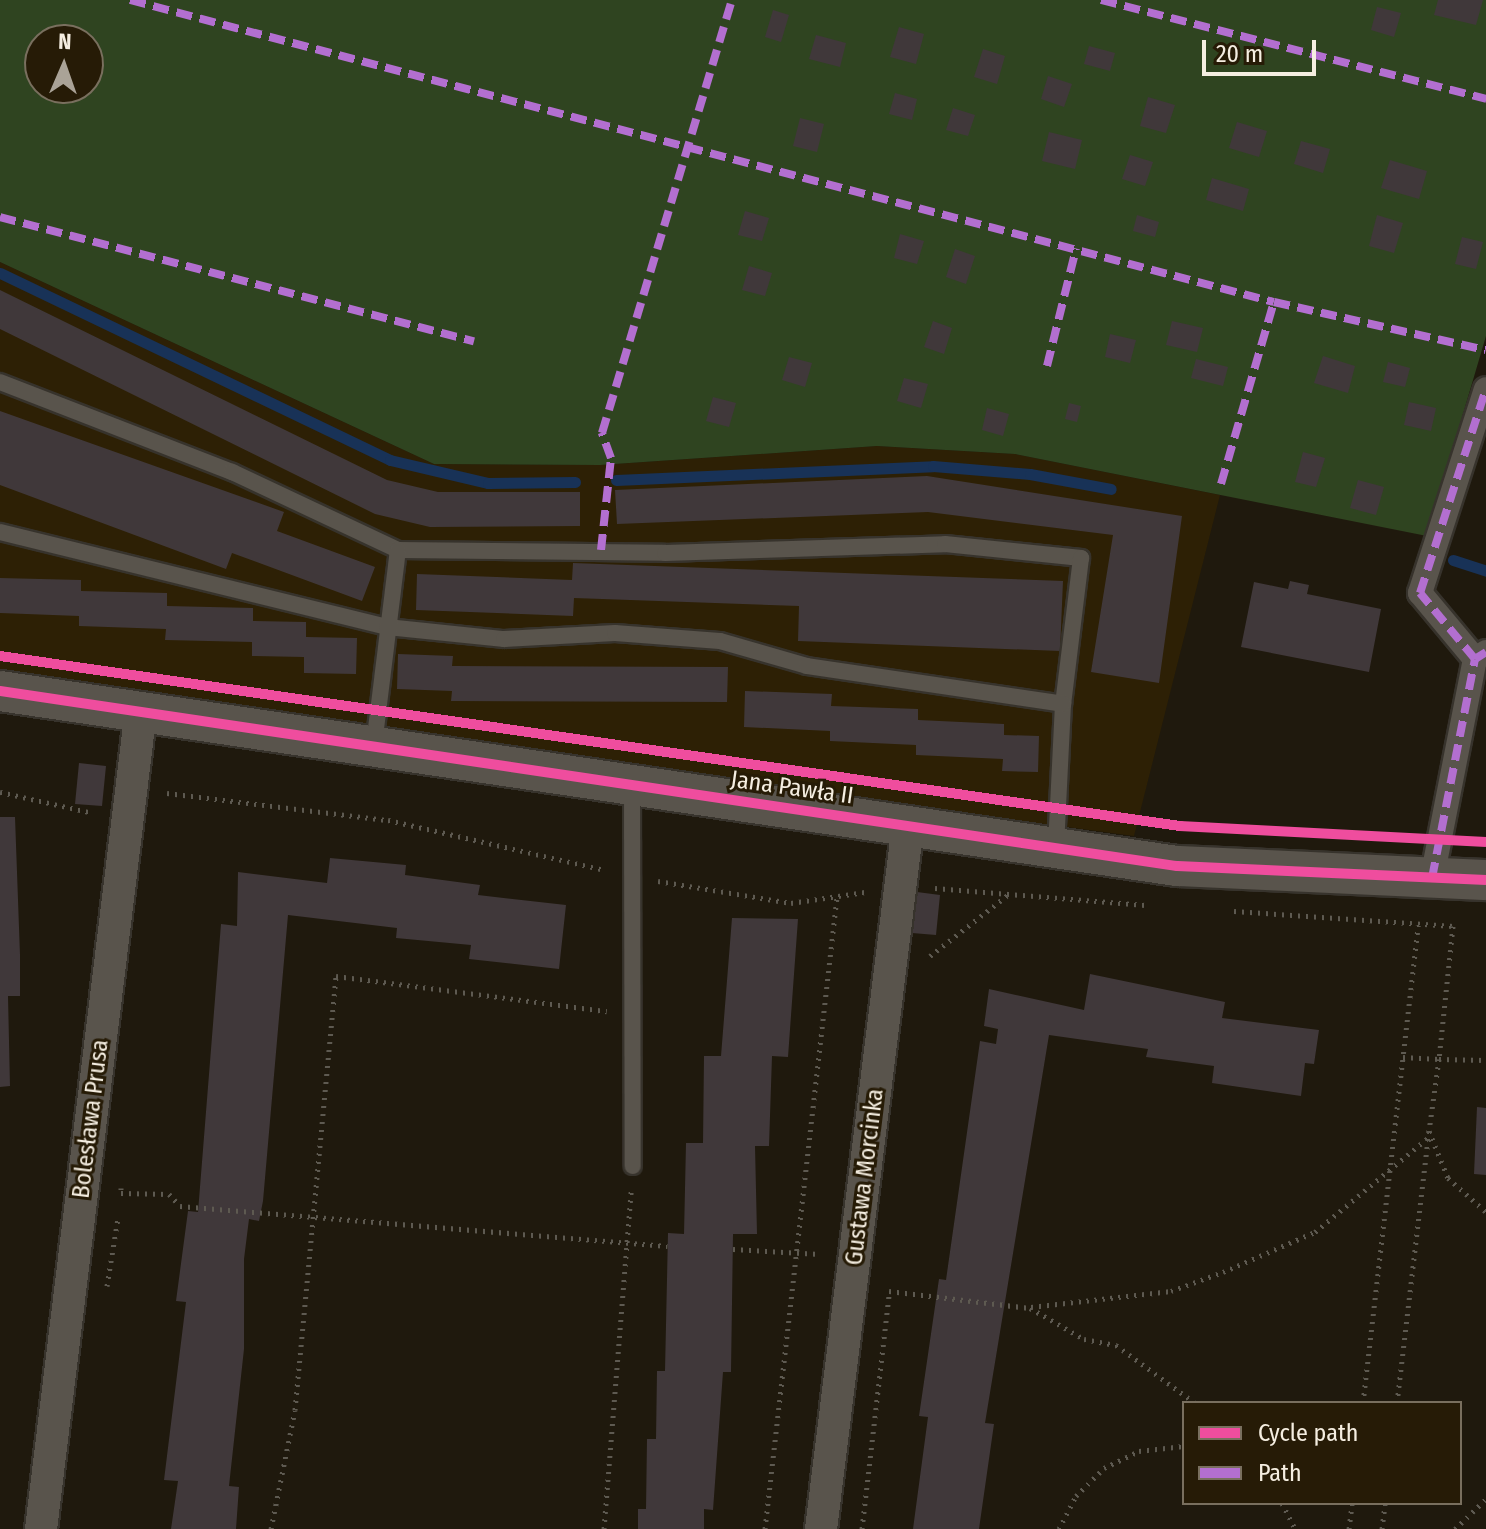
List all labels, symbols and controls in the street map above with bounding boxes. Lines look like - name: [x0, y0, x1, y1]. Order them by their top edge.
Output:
- north arrow: [24, 24, 104, 104]
- scale bar: [1206, 24, 1320, 74]
- text: N: [58, 28, 72, 55]
- text: 20 m: [1216, 40, 1263, 68]
- street label: Jana Pawła II: [729, 765, 855, 811]
- street label: Bolesława Prusa: [67, 1038, 115, 1200]
- street label: Gustawa Morcinka: [840, 1087, 890, 1267]
- legend: [1182, 1401, 1462, 1505]
- text: Cycle path: [1258, 1419, 1358, 1447]
- text: Path: [1258, 1459, 1302, 1487]

